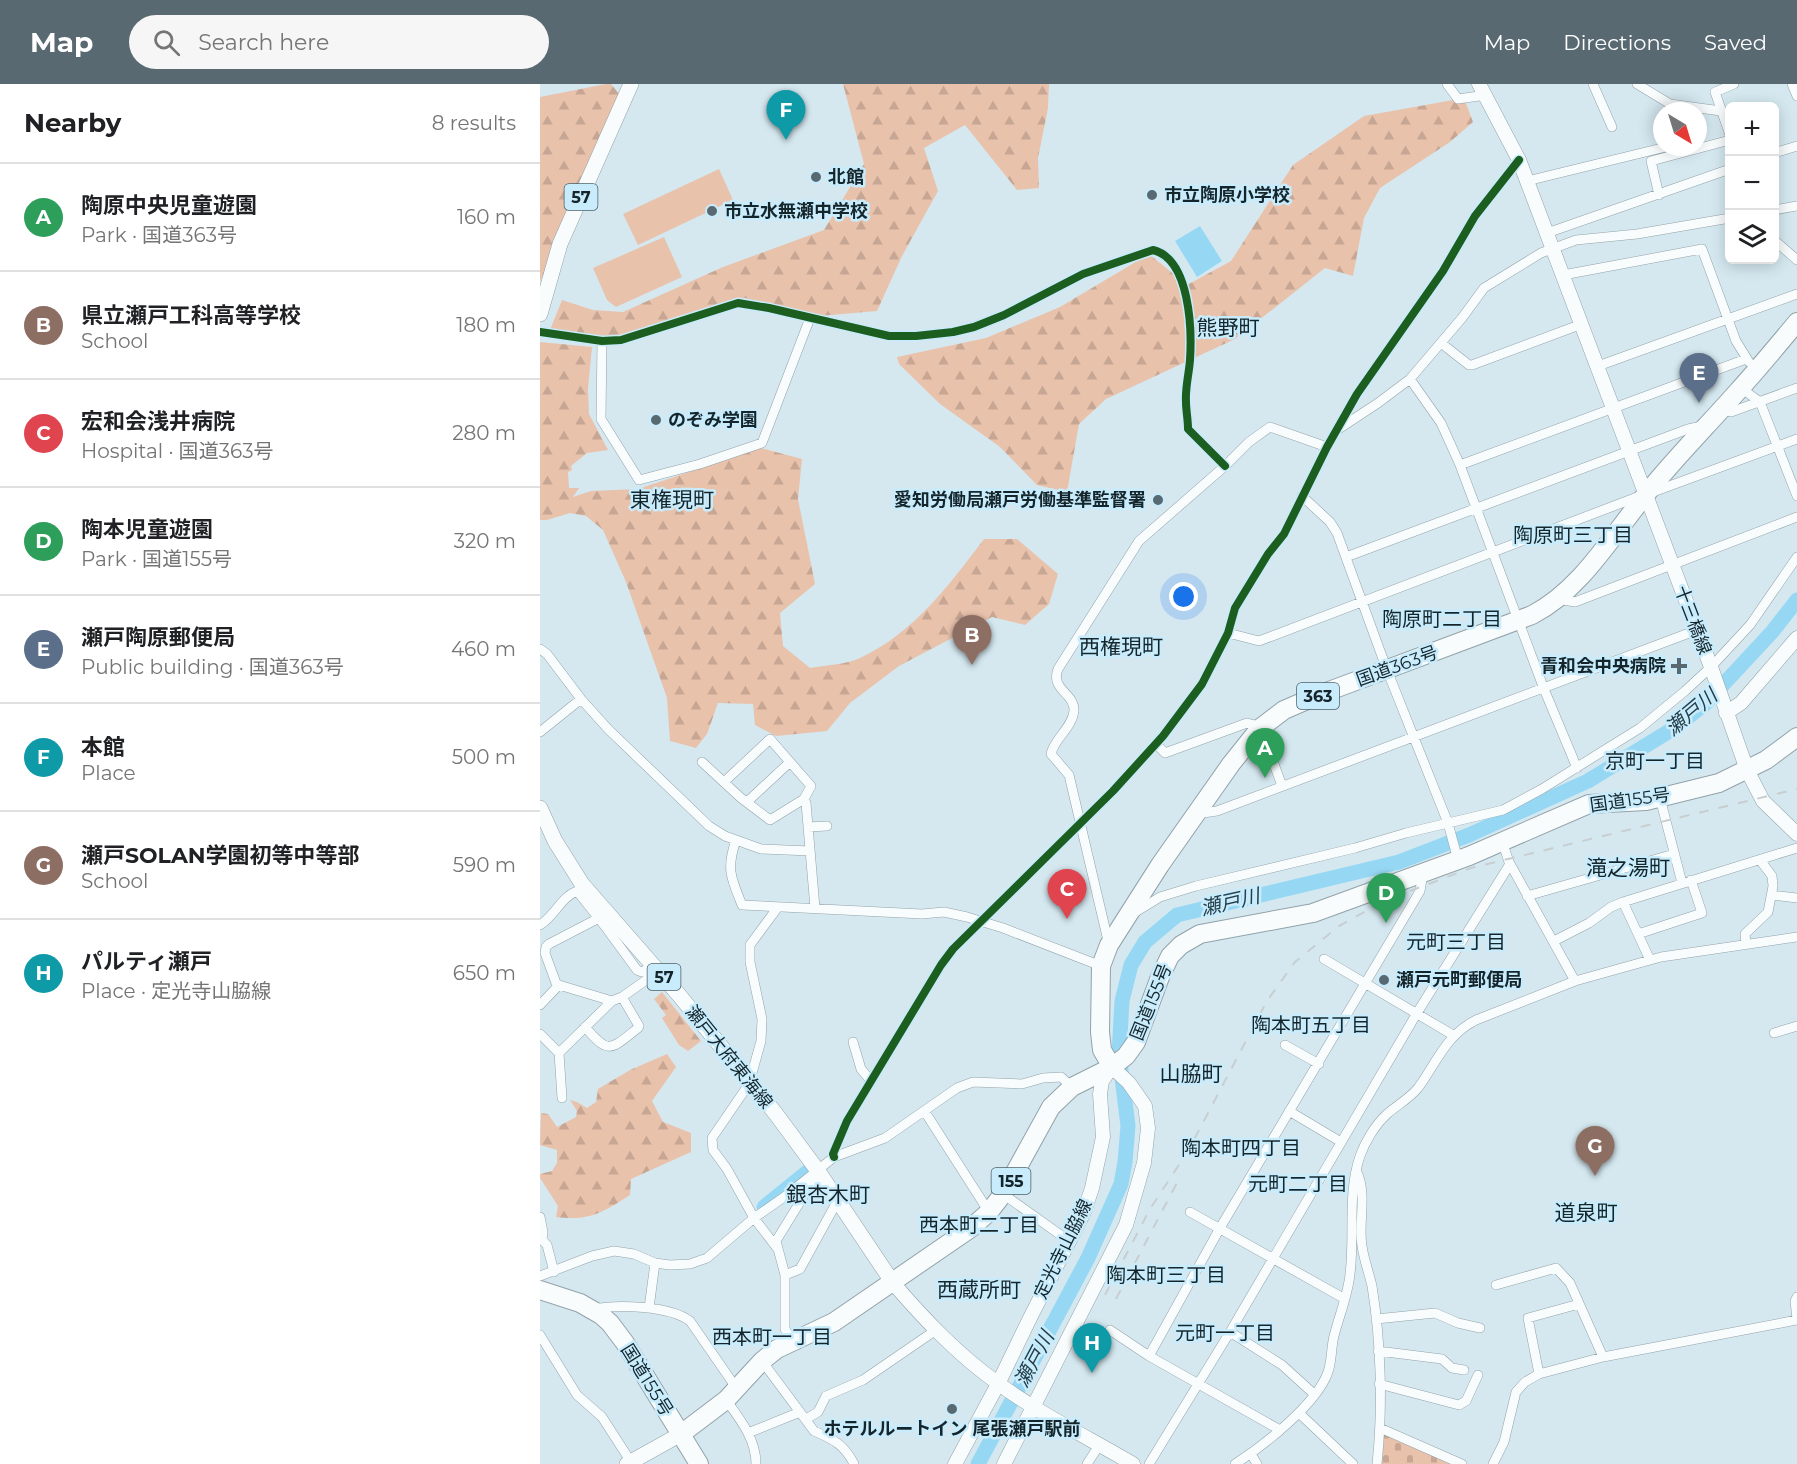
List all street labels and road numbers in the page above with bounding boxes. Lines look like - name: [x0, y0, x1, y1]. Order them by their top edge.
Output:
- road number: 57: [564, 184, 597, 210]
- street label: 十三橋線: [1670, 582, 1716, 658]
- street label: 国道363号: [1353, 641, 1441, 691]
- road number: 363: [1297, 683, 1339, 709]
- street label: 国道155号: [1588, 783, 1672, 817]
- street label: 国道155号: [1126, 960, 1176, 1044]
- road number: 57: [648, 964, 680, 990]
- street label: 瀬戸大府東海線: [681, 1001, 777, 1113]
- road number: 155: [992, 1168, 1030, 1194]
- street label: 定光寺山脇線: [1029, 1196, 1097, 1302]
- street label: 国道155号: [616, 1340, 678, 1420]

